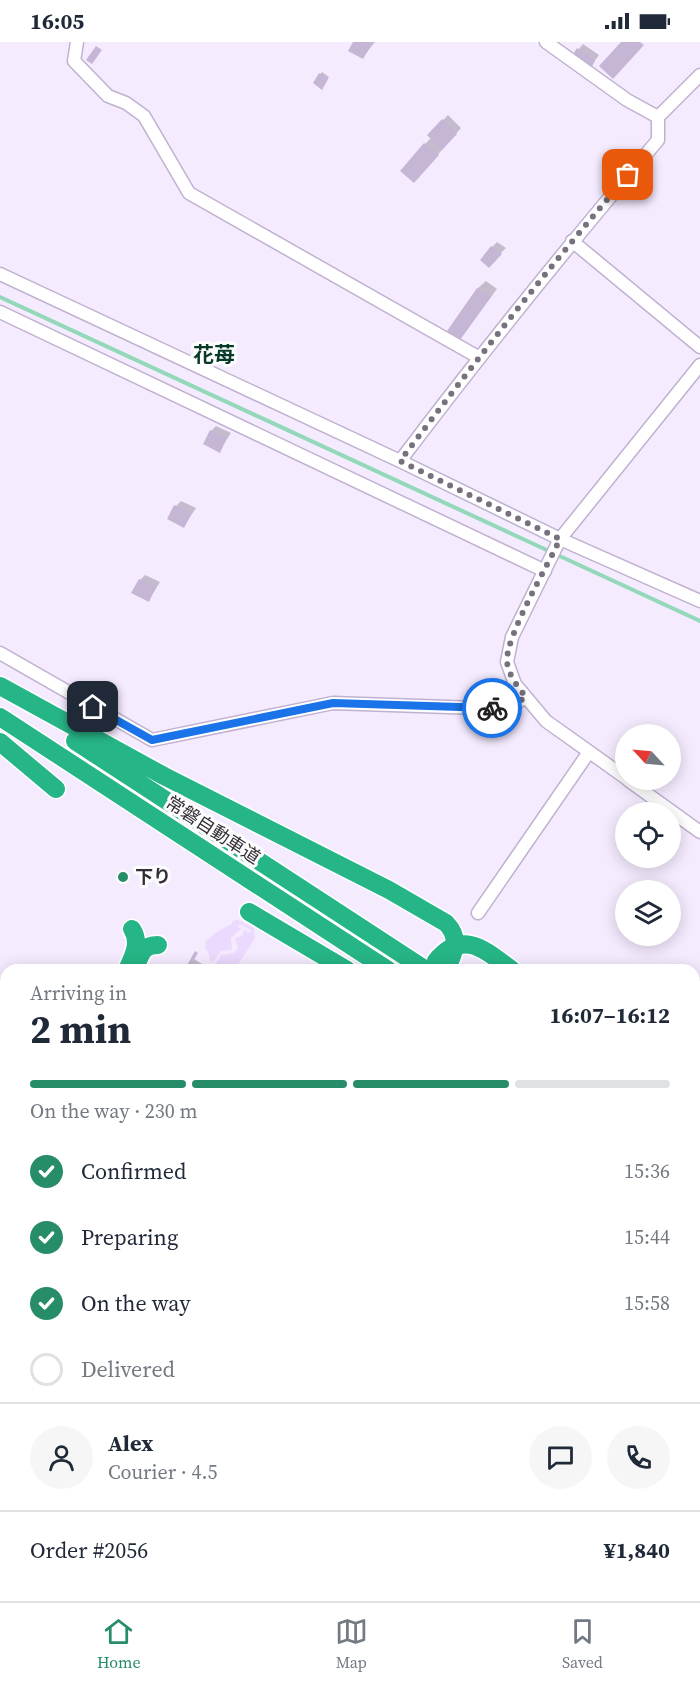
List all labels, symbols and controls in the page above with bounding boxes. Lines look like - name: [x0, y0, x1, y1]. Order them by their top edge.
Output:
- text: 16:05: [30, 6, 84, 36]
- pin: [602, 149, 653, 200]
- icon: bag: [611, 158, 644, 191]
- district label: 花苺: [193, 340, 235, 369]
- courier: [462, 678, 522, 738]
- pin: [67, 681, 118, 732]
- icon: home: [76, 690, 109, 723]
- icon: bike: [476, 692, 509, 725]
- north arrow: [615, 724, 681, 790]
- map controls: [615, 724, 681, 946]
- street label: 常磐自動車道: [161, 790, 265, 869]
- button: locate: [615, 802, 681, 868]
- place label: 下り: [135, 864, 171, 889]
- marker: 下り: [116, 870, 130, 884]
- button: layers: [615, 880, 681, 946]
- text: Arriving in: [30, 979, 127, 1007]
- text: 16:07–16:12: [550, 1000, 670, 1030]
- text: 2 min: [30, 1003, 131, 1056]
- text: On the way · 230 m: [30, 1097, 197, 1125]
- icon: check: [30, 1155, 63, 1188]
- text: Confirmed: [81, 1156, 186, 1186]
- text: 15:36: [624, 1157, 670, 1185]
- icon: check: [30, 1221, 63, 1254]
- text: Preparing: [81, 1222, 178, 1252]
- text: 15:44: [624, 1223, 670, 1251]
- icon: check: [30, 1287, 63, 1320]
- text: On the way: [81, 1288, 190, 1318]
- text: 15:58: [624, 1289, 670, 1317]
- text: Delivered: [81, 1354, 175, 1384]
- button: person: [30, 1426, 93, 1489]
- button: chat: [529, 1426, 592, 1489]
- button: phone: [607, 1426, 670, 1489]
- text: Alex: [108, 1428, 153, 1458]
- text: Courier · 4.5: [108, 1458, 217, 1486]
- text: Order #2056: [30, 1535, 148, 1565]
- text: ¥1,840: [604, 1535, 670, 1565]
- tab: Home: [97, 1615, 141, 1673]
- tab: Map: [335, 1615, 368, 1673]
- tab: Saved: [562, 1615, 603, 1673]

